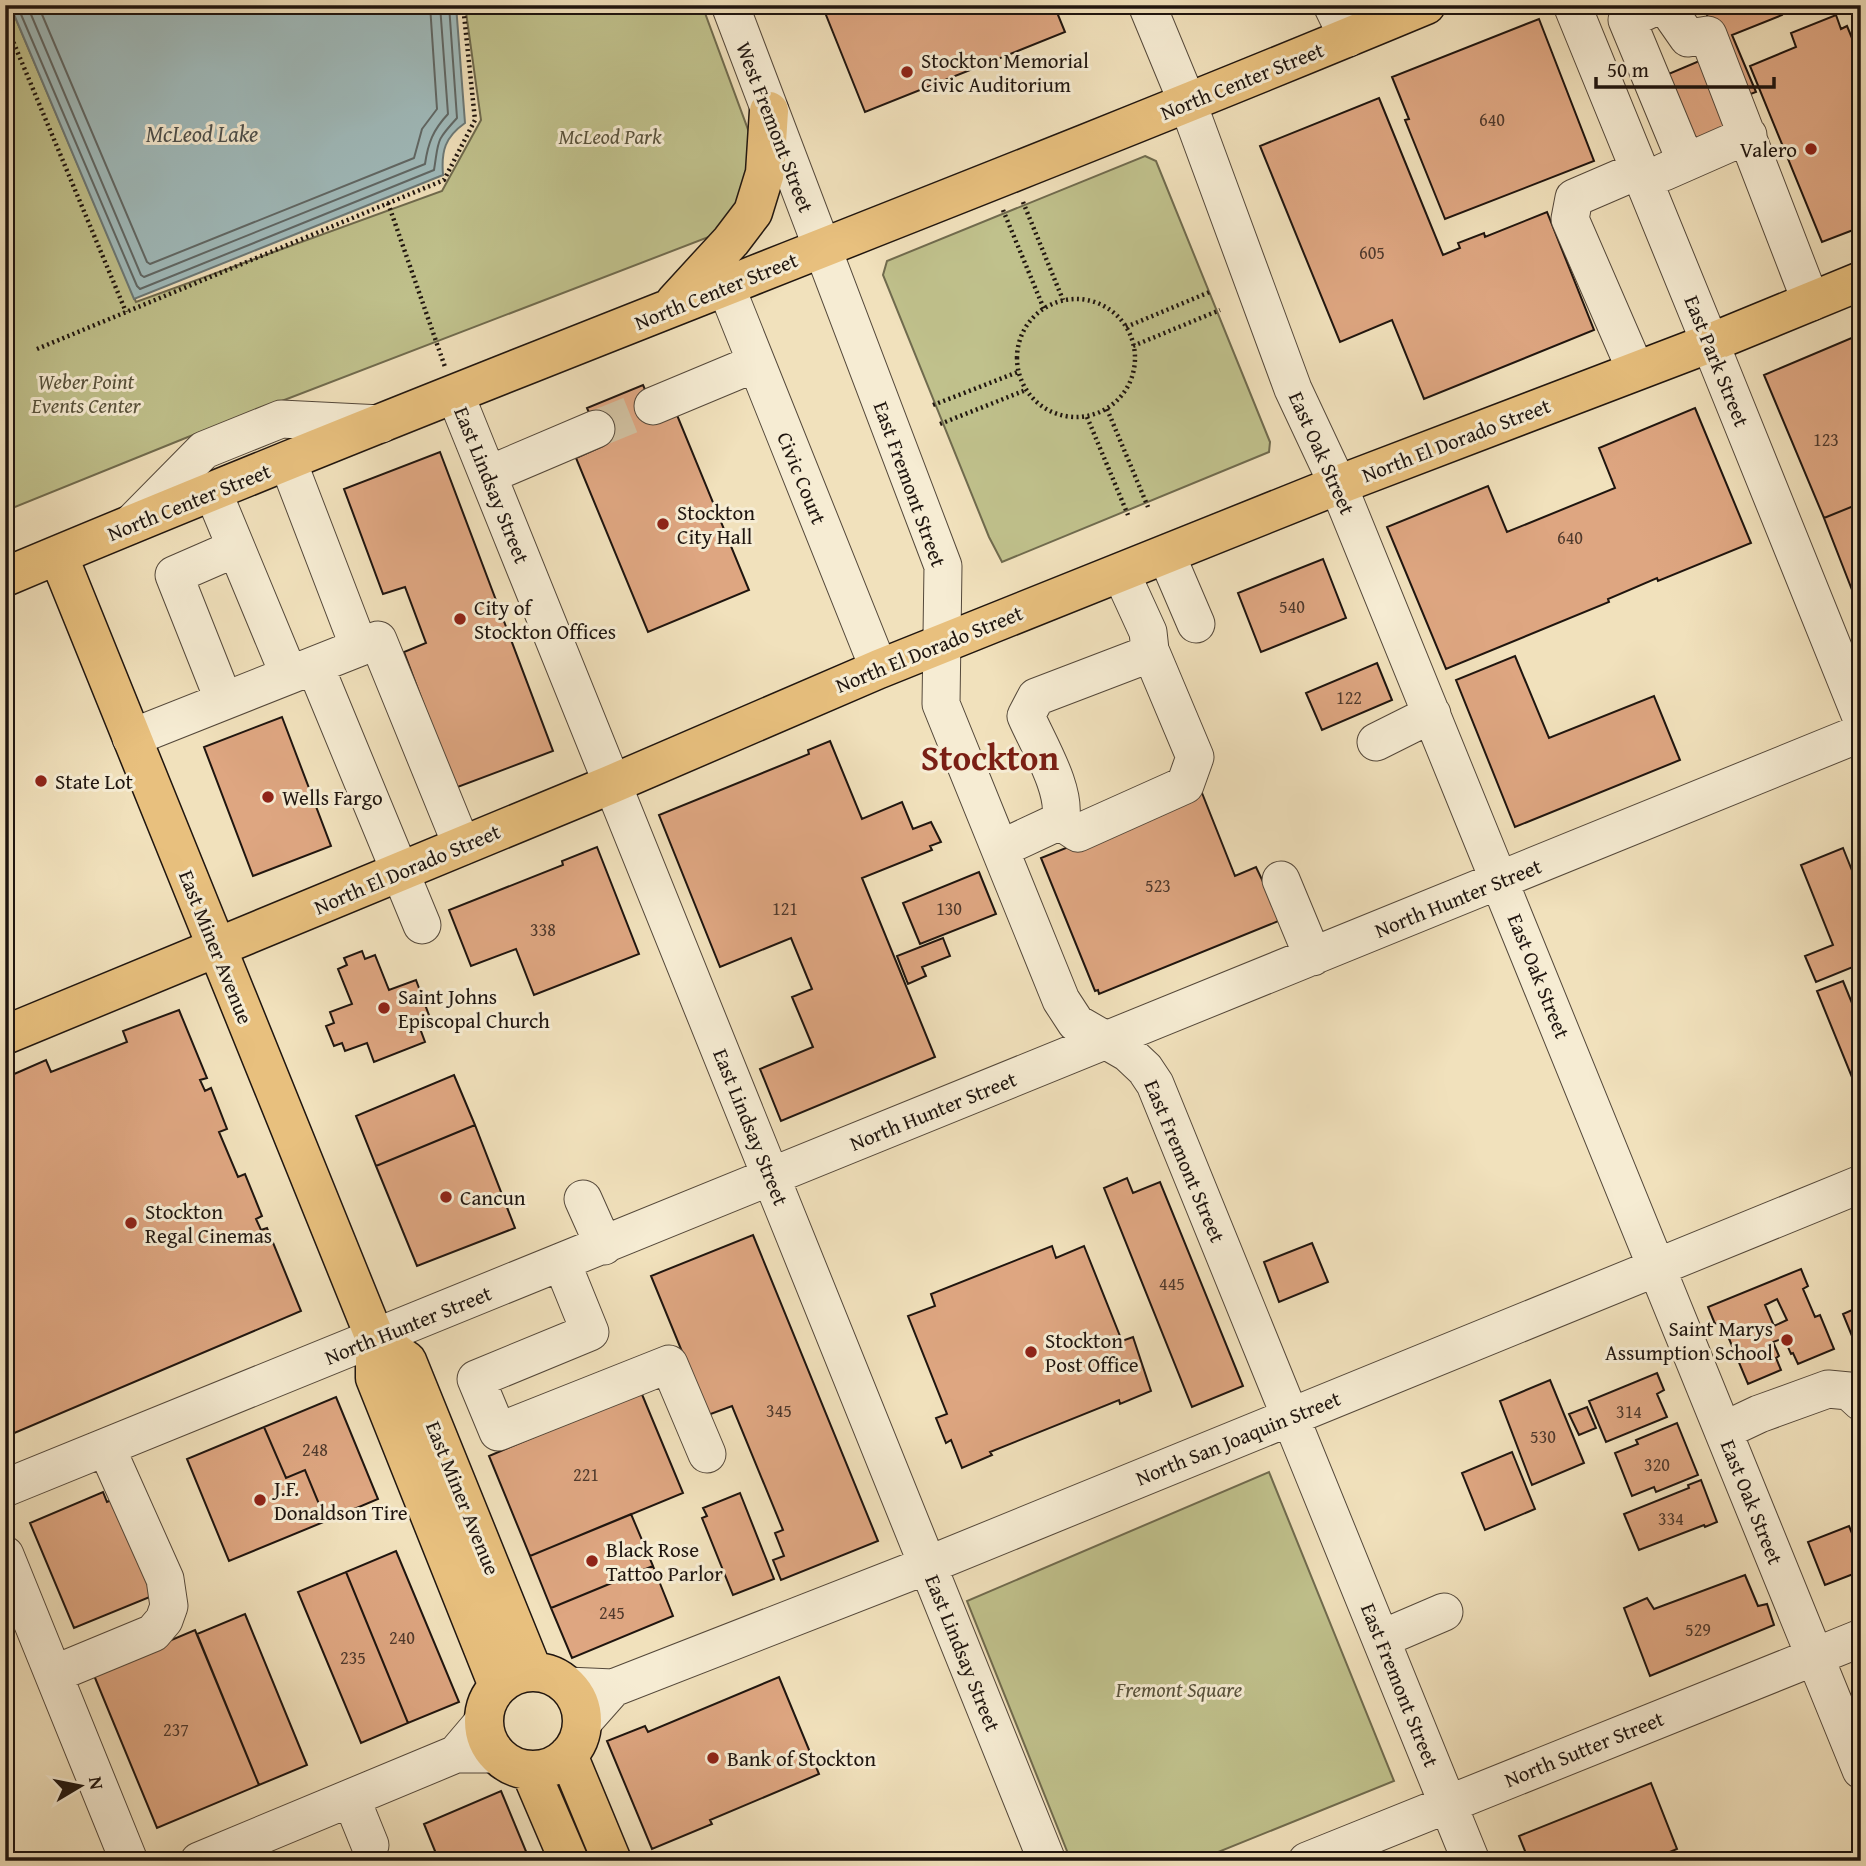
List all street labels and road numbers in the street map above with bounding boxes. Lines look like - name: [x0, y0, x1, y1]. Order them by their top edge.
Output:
- street label: North Center Street: [1156, 34, 1329, 128]
- street label: West Fremont Street: [728, 37, 822, 217]
- street label: North Center Street: [630, 244, 803, 338]
- street label: East Park Street: [1677, 291, 1758, 432]
- street label: East Oak Street: [1281, 386, 1363, 520]
- street label: North El Dorado Street: [1357, 390, 1555, 490]
- street label: East Fremont Street: [866, 397, 955, 572]
- street label: East Lindsay Street: [446, 402, 538, 569]
- street label: Civic Court: [769, 427, 835, 529]
- street label: North Center Street: [103, 455, 276, 549]
- street label: North El Dorado Street: [831, 597, 1028, 701]
- street label: North El Dorado Street: [309, 816, 505, 922]
- street label: North Hunter Street: [1370, 850, 1547, 946]
- street label: East Miner Avenue: [171, 865, 261, 1029]
- street label: East Oak Street: [1500, 909, 1578, 1044]
- street label: East Lindsay Street: [705, 1044, 797, 1211]
- street label: North Hunter Street: [845, 1063, 1022, 1159]
- street label: East Fremont Street: [1137, 1075, 1234, 1248]
- street label: North Hunter Street: [320, 1277, 497, 1373]
- street label: North San Joaquin Street: [1131, 1382, 1346, 1493]
- street label: East Miner Avenue: [418, 1416, 508, 1580]
- street label: East Oak Street: [1713, 1435, 1791, 1570]
- street label: East Lindsay Street: [917, 1570, 1009, 1737]
- street label: East Fremont Street: [1353, 1598, 1447, 1772]
- street label: North Sutter Street: [1500, 1703, 1669, 1795]

